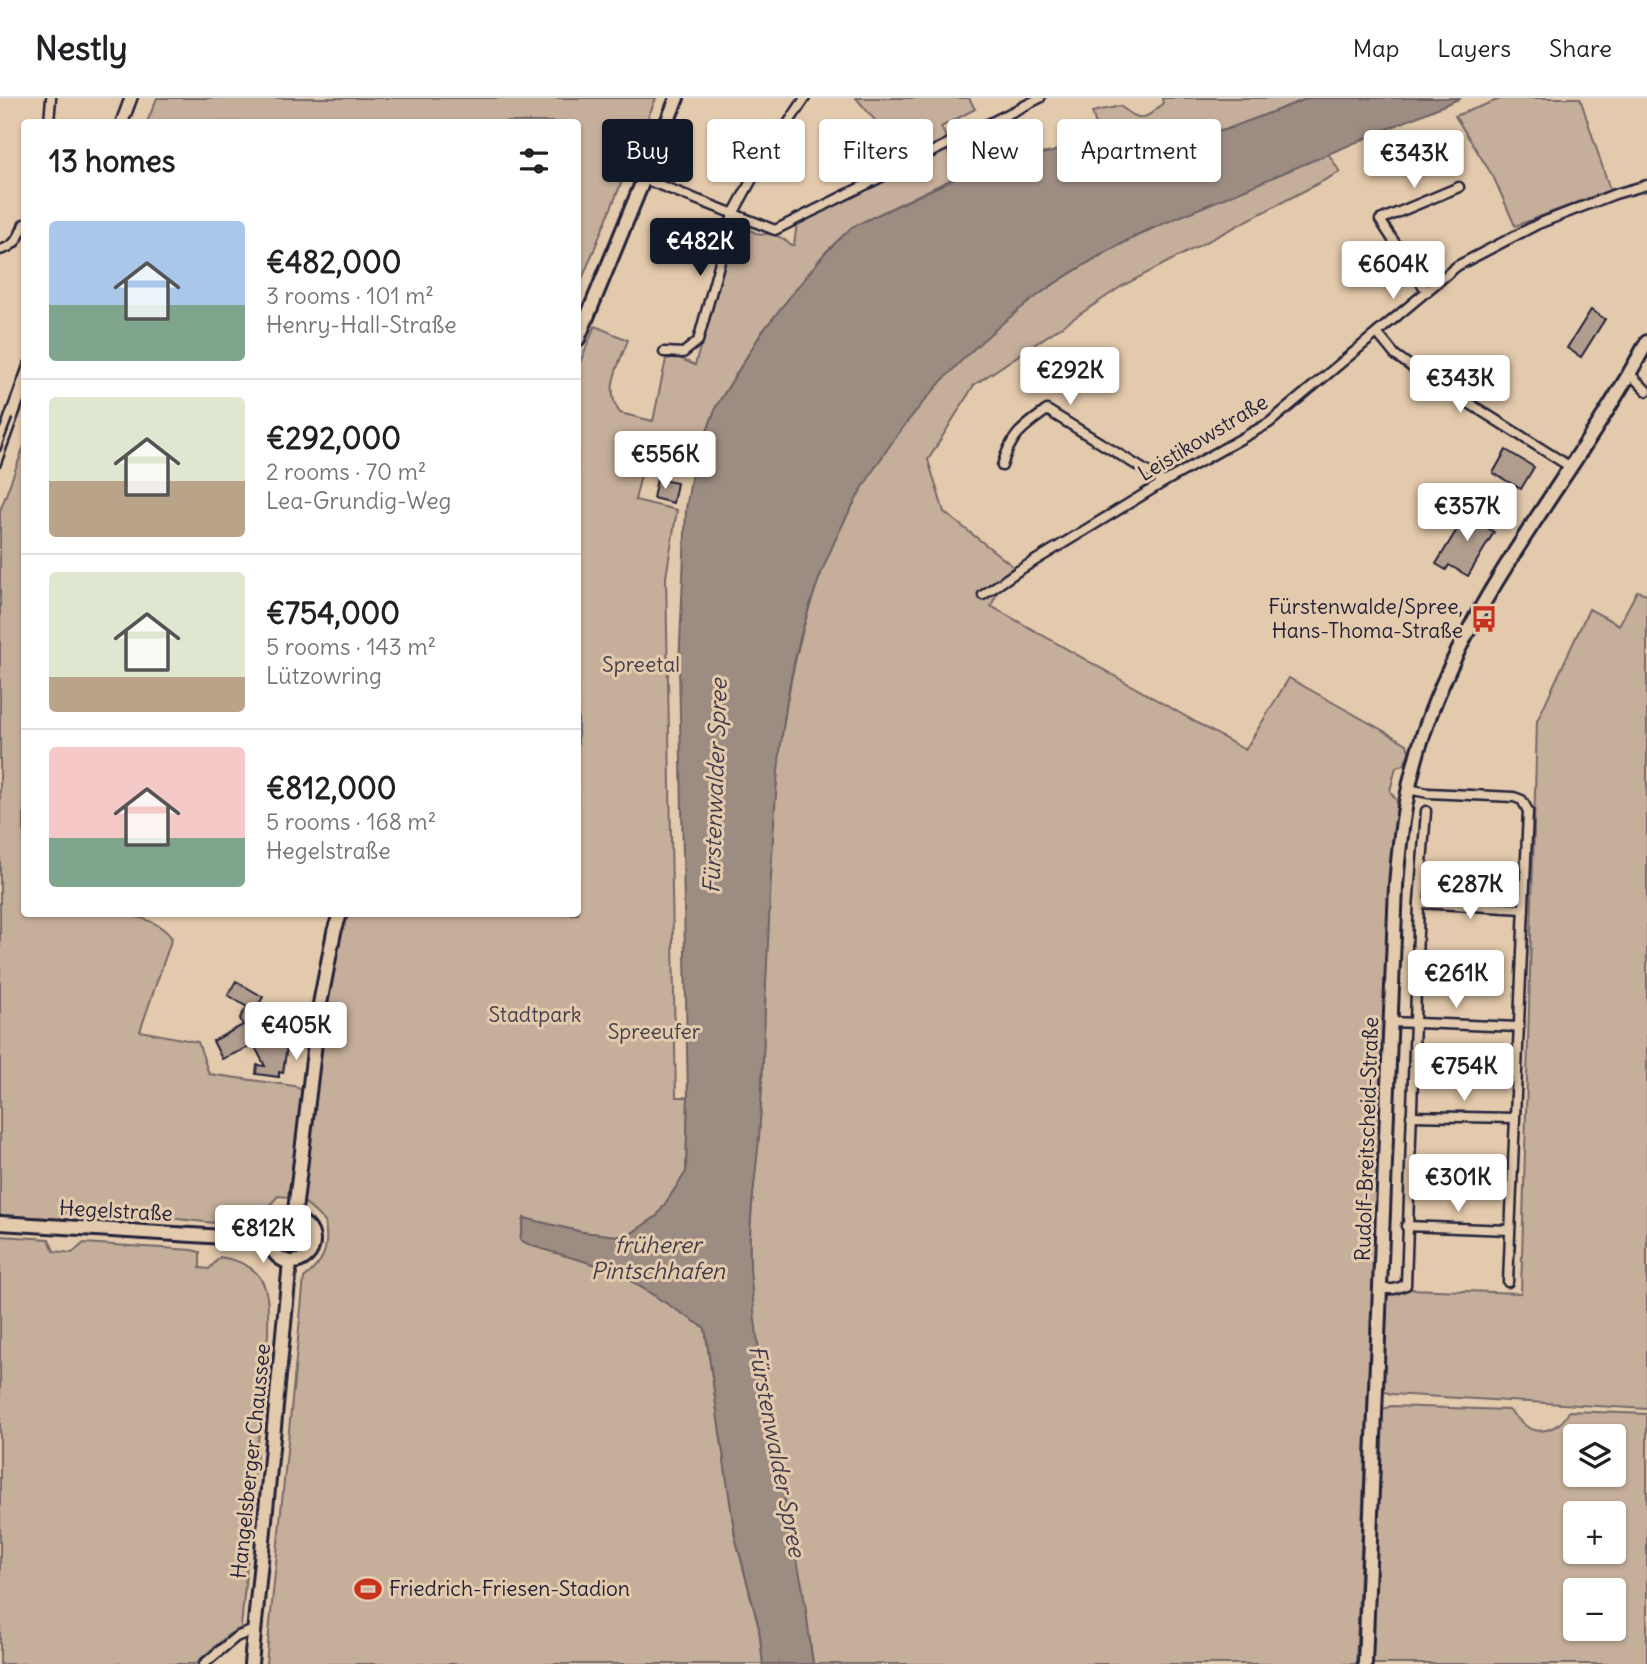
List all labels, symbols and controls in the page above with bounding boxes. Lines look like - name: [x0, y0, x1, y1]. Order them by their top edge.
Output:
- text: Nestly: [35, 27, 128, 69]
- text: Map: [1353, 33, 1399, 63]
- text: Layers: [1437, 33, 1511, 63]
- text: Share: [1549, 33, 1612, 63]
- chip: Buy: [602, 119, 693, 182]
- chip: Rent: [707, 119, 805, 182]
- chip: Filters: [819, 119, 933, 182]
- chip: New: [947, 119, 1043, 182]
- chip: Apartment: [1057, 119, 1221, 182]
- pin: €343K: [1365, 130, 1463, 190]
- text: €343K: [1380, 138, 1448, 167]
- text: 13 homes: [49, 142, 175, 180]
- icon: filters: [515, 142, 553, 180]
- pin: €482K: [651, 218, 749, 278]
- text: €482K: [666, 226, 734, 255]
- pin: €604K: [1344, 242, 1442, 301]
- text: €482,000: [266, 243, 402, 281]
- icon: home: [105, 249, 189, 333]
- text: €604K: [1358, 249, 1428, 278]
- text: 3 rooms · 101 m²: [266, 281, 434, 310]
- text: Henry-Hall-Straße: [266, 310, 457, 339]
- pin: €292K: [1021, 348, 1119, 407]
- text: €292K: [1036, 355, 1104, 384]
- pin: €343K: [1411, 356, 1509, 415]
- text: €343K: [1426, 363, 1494, 392]
- street label: Leistikowstraße: [1133, 388, 1273, 487]
- text: €292,000: [266, 419, 401, 457]
- icon: home: [105, 425, 189, 509]
- pin: €556K: [616, 432, 714, 491]
- text: €556K: [631, 439, 699, 468]
- text: 2 rooms · 70 m²: [266, 457, 426, 486]
- pin: €357K: [1418, 484, 1516, 543]
- text: Lea-Grundig-Weg: [266, 486, 451, 515]
- text: €357K: [1434, 491, 1500, 520]
- place label: Fürstenwalde/Spree, Hans-Thoma-Straße: [1268, 593, 1463, 644]
- text: €754,000: [266, 594, 400, 632]
- icon: home: [105, 600, 189, 684]
- bus stop icon: Fürstenwalde/Spree, Hans-Thoma-Straße: [1469, 604, 1499, 634]
- text: 5 rooms · 143 m²: [266, 632, 436, 661]
- park label: Spreetal: [602, 651, 680, 678]
- text: Lützowring: [266, 661, 382, 690]
- water label: Fürstenwalder Spree: [696, 676, 733, 894]
- text: €812,000: [266, 769, 396, 807]
- icon: home: [105, 775, 189, 859]
- text: 5 rooms · 168 m²: [266, 807, 436, 836]
- text: Hegelstraße: [266, 836, 391, 865]
- pin: €287K: [1421, 862, 1519, 921]
- text: €287K: [1437, 869, 1503, 898]
- pin: €261K: [1407, 950, 1505, 1010]
- text: €261K: [1424, 958, 1488, 987]
- park label: Stadtpark: [489, 1001, 581, 1028]
- pin: €405K: [247, 1002, 345, 1062]
- text: €405K: [261, 1010, 331, 1039]
- street label: Rudolf-Breitscheid-Straße: [1349, 1016, 1384, 1262]
- park label: Spreeufer: [608, 1018, 701, 1045]
- pin: €754K: [1415, 1044, 1513, 1103]
- text: €754K: [1431, 1051, 1497, 1080]
- pin: €301K: [1409, 1154, 1507, 1214]
- text: €301K: [1425, 1162, 1491, 1191]
- street label: Hegelstraße: [59, 1194, 174, 1227]
- pin: €812K: [214, 1206, 312, 1265]
- text: €812K: [231, 1213, 295, 1242]
- water label: früherer Pintschhafen: [591, 1230, 726, 1285]
- street label: Hangelsberger Chaussee: [225, 1342, 276, 1580]
- water label: Fürstenwalder Spree: [743, 1343, 813, 1561]
- map controls: [1563, 1424, 1626, 1641]
- button: layers: [1563, 1424, 1626, 1487]
- button: +: [1563, 1501, 1626, 1564]
- sports icon: Friedrich-Friesen-Stadion: [353, 1574, 383, 1604]
- place label: Friedrich-Friesen-Stadion: [389, 1575, 630, 1602]
- button: −: [1563, 1578, 1626, 1641]

